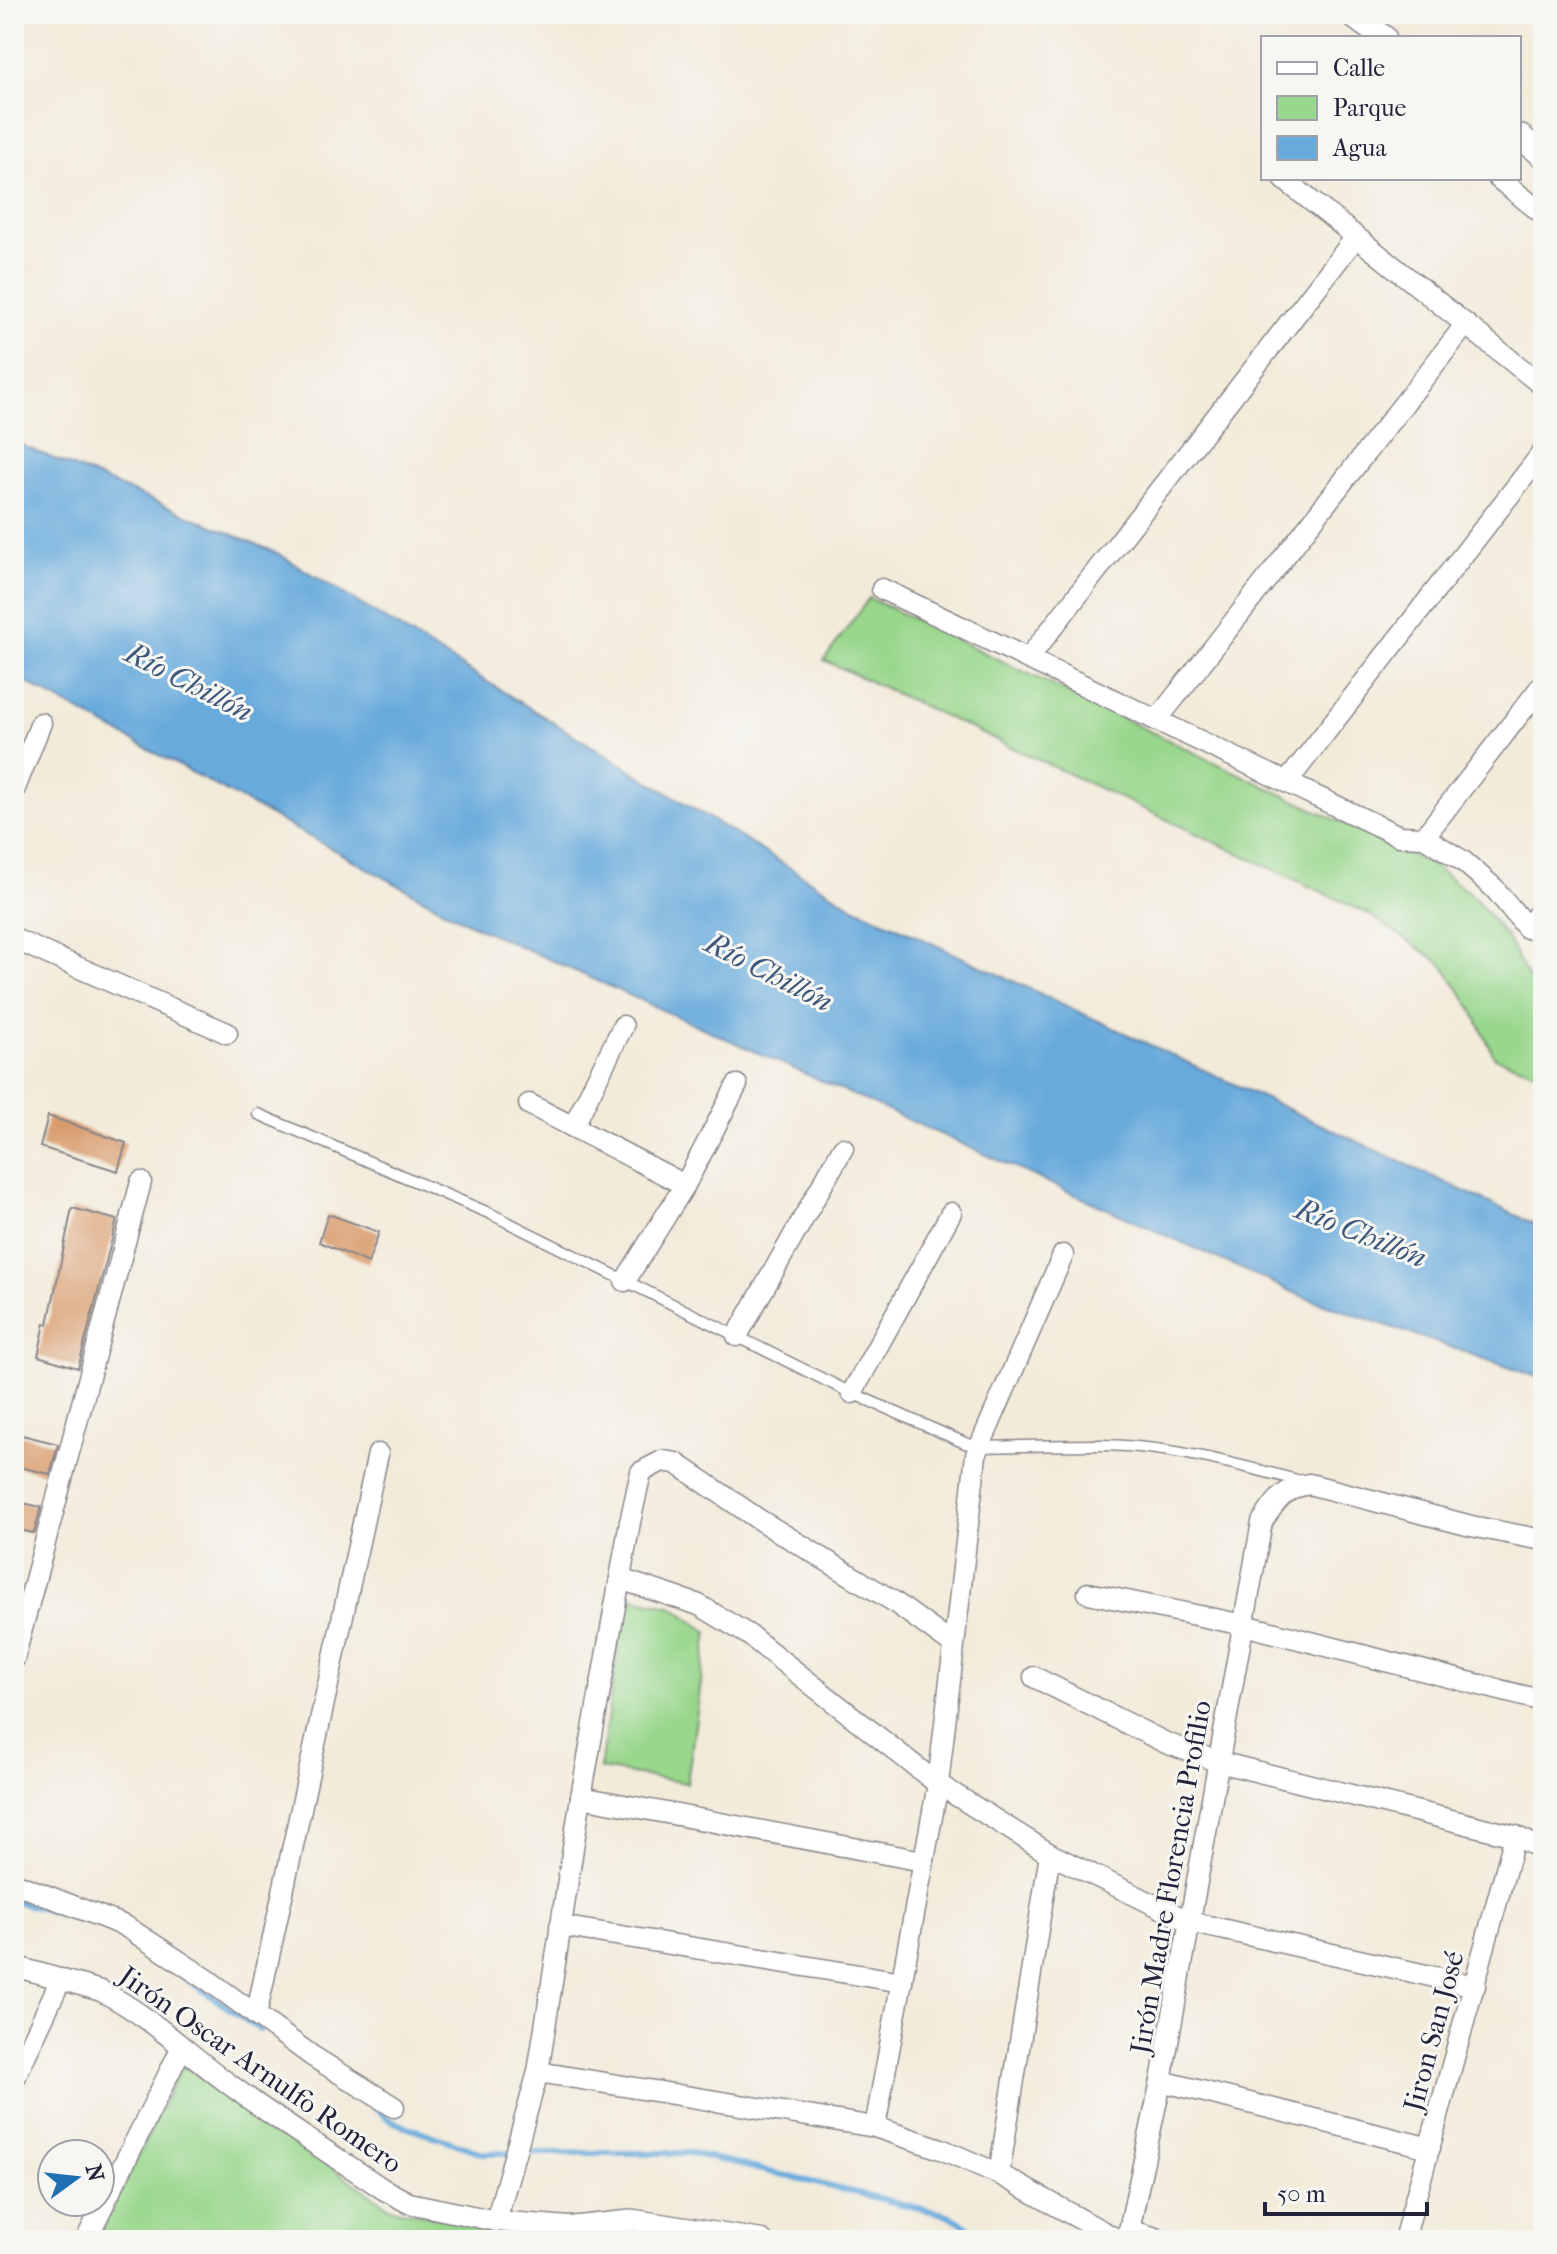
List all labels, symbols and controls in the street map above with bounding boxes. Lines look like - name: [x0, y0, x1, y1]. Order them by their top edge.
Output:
- legend: [1261, 36, 1521, 180]
- text: Calle: [1333, 54, 1385, 82]
- text: Parque: [1333, 94, 1406, 122]
- text: Agua: [1332, 134, 1387, 162]
- water label: Río Chillón: [117, 635, 258, 729]
- water label: Río Chillón: [697, 925, 838, 1019]
- water label: Río Chillón: [1288, 1191, 1431, 1276]
- street label: Jirón Madre Florencia Profilio: [1123, 1698, 1218, 2058]
- street label: Jiron San José: [1396, 1947, 1471, 2117]
- street label: Jirón Oscar Arnulfo Romero: [111, 1958, 408, 2180]
- north arrow: [36, 2138, 116, 2218]
- text: N: [80, 2162, 109, 2185]
- scale bar: [1265, 2166, 1427, 2216]
- text: 50 m: [1277, 2180, 1326, 2208]

